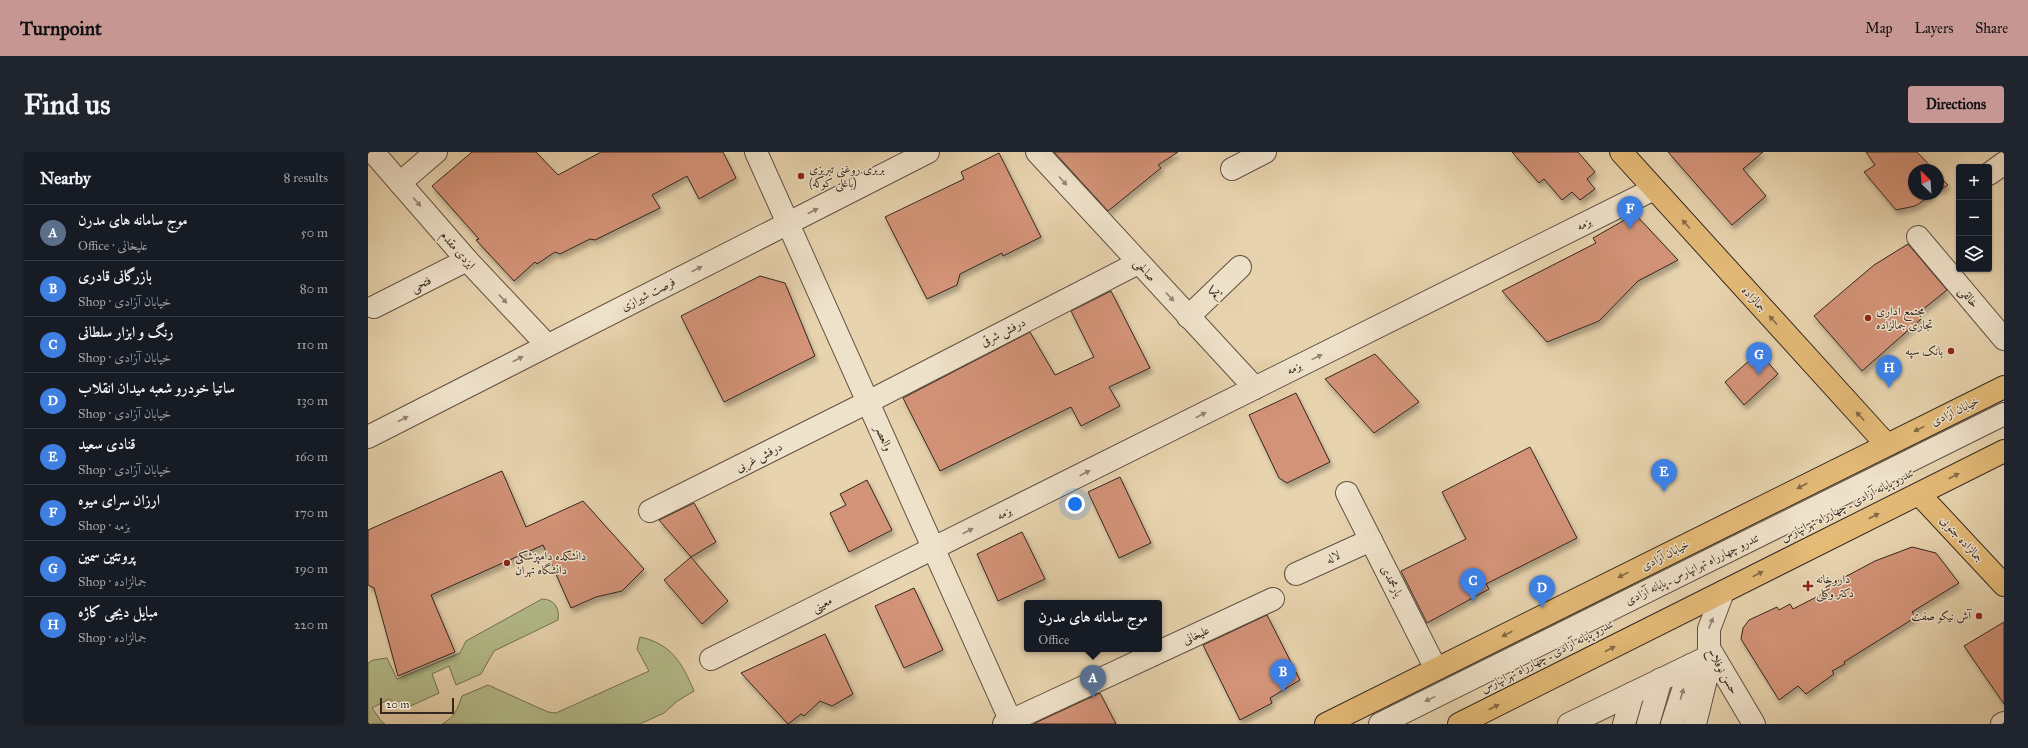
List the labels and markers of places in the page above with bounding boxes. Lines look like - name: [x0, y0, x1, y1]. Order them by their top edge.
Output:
- place label: بربری روغنی تبریزی (یاغلی کوکه): [809, 162, 885, 192]
- marker: بربری روغنی تبریزی (یاغلی کوکه): [796, 171, 806, 181]
- pin: F: [1617, 196, 1643, 229]
- place label: مجتمع اداری تجاری جمالزاده: [1876, 304, 1933, 332]
- marker: مجتمع اداری تجاری جمالزاده: [1863, 313, 1873, 323]
- pin: G: [1746, 342, 1772, 375]
- place label: بانک سپه: [1905, 344, 1943, 359]
- marker: بانک سپه: [1946, 346, 1956, 356]
- pin: H: [1876, 355, 1902, 388]
- pin: E: [1651, 459, 1677, 492]
- place label: دانشکده دامپزشکی دانشگاه تهران: [515, 549, 587, 578]
- marker: دانشکده دامپزشکی دانشگاه تهران: [502, 558, 512, 568]
- pin: C: [1460, 568, 1486, 601]
- place label: داروخانه دکتر وکیلی: [1816, 572, 1854, 602]
- pin: D: [1529, 575, 1555, 608]
- marker: داروخانه دکتر وکیلی: [1803, 581, 1813, 591]
- place label: آش نیکو صفت: [1911, 608, 1972, 624]
- marker: آش نیکو صفت: [1974, 611, 1984, 621]
- pin: B: [1270, 659, 1296, 692]
- pin: A: [1080, 665, 1106, 698]

